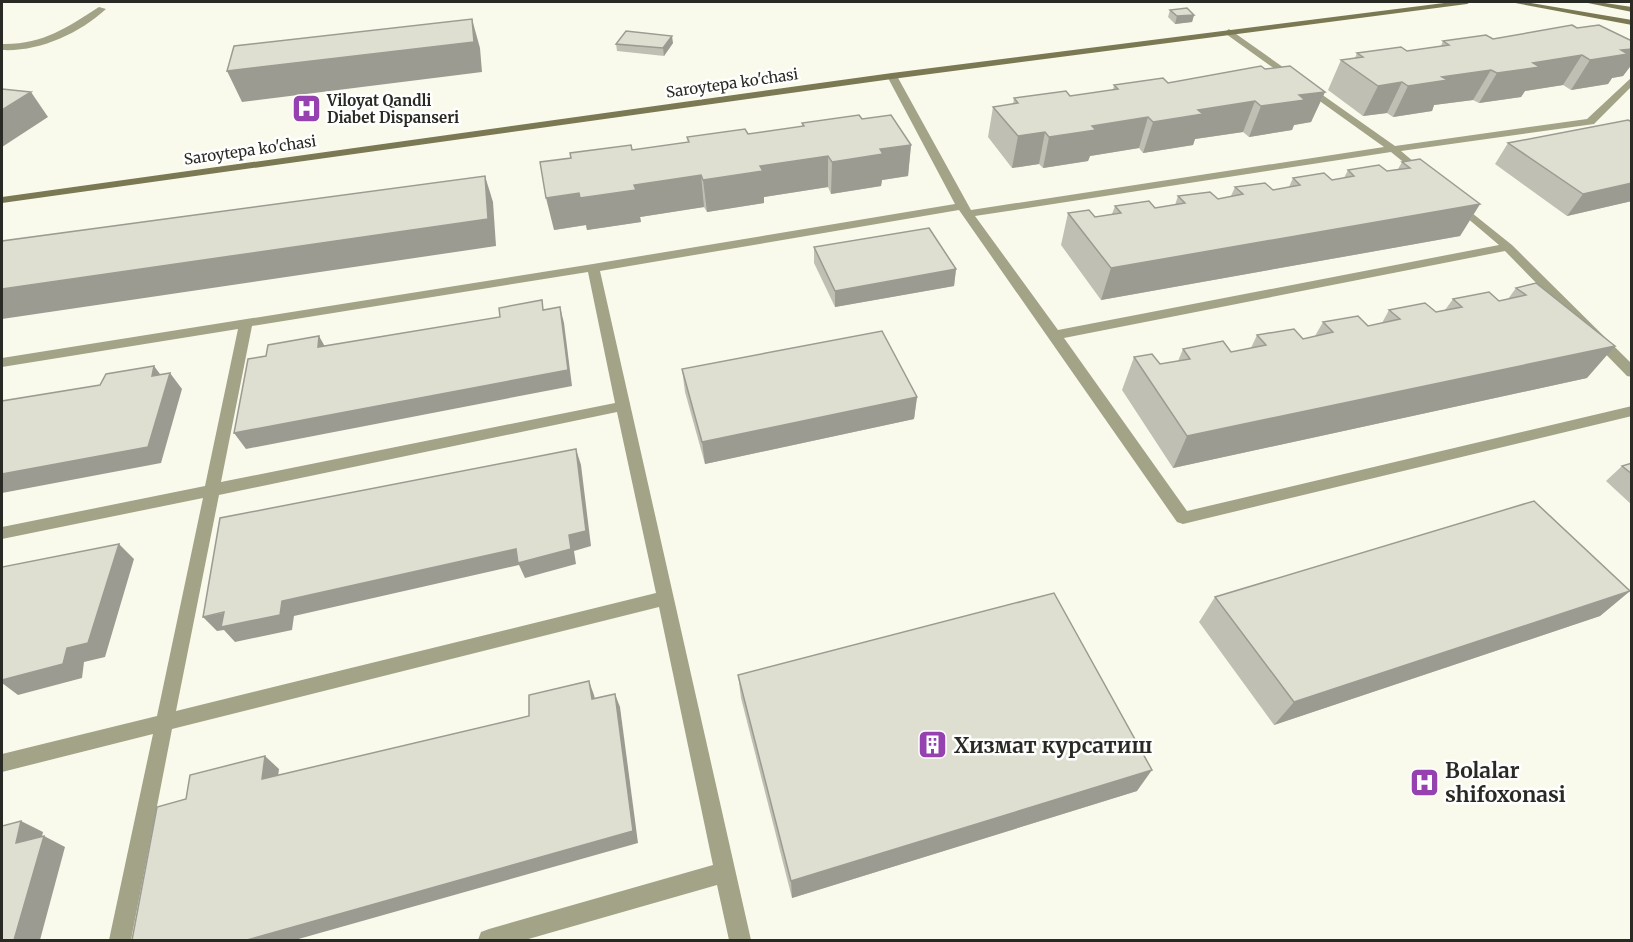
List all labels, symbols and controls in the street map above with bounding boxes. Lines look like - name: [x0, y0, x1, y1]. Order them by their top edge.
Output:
- street label: Saroytepa ko'chasi: [665, 64, 799, 102]
- place label: Viloyat Qandli Diabet Dispanseri: [326, 91, 459, 127]
- hospital icon: Viloyat Qandli Diabet Dispanseri: [290, 93, 322, 125]
- street label: Saroytepa ko'chasi: [183, 131, 317, 169]
- building icon: Хизмат курсатиш: [917, 729, 949, 761]
- place label: Хизмат курсатиш: [954, 732, 1153, 759]
- place label: Bolalar shifoxonasi: [1445, 757, 1566, 808]
- hospital icon: Bolalar shifoxonasi: [1408, 766, 1440, 798]

